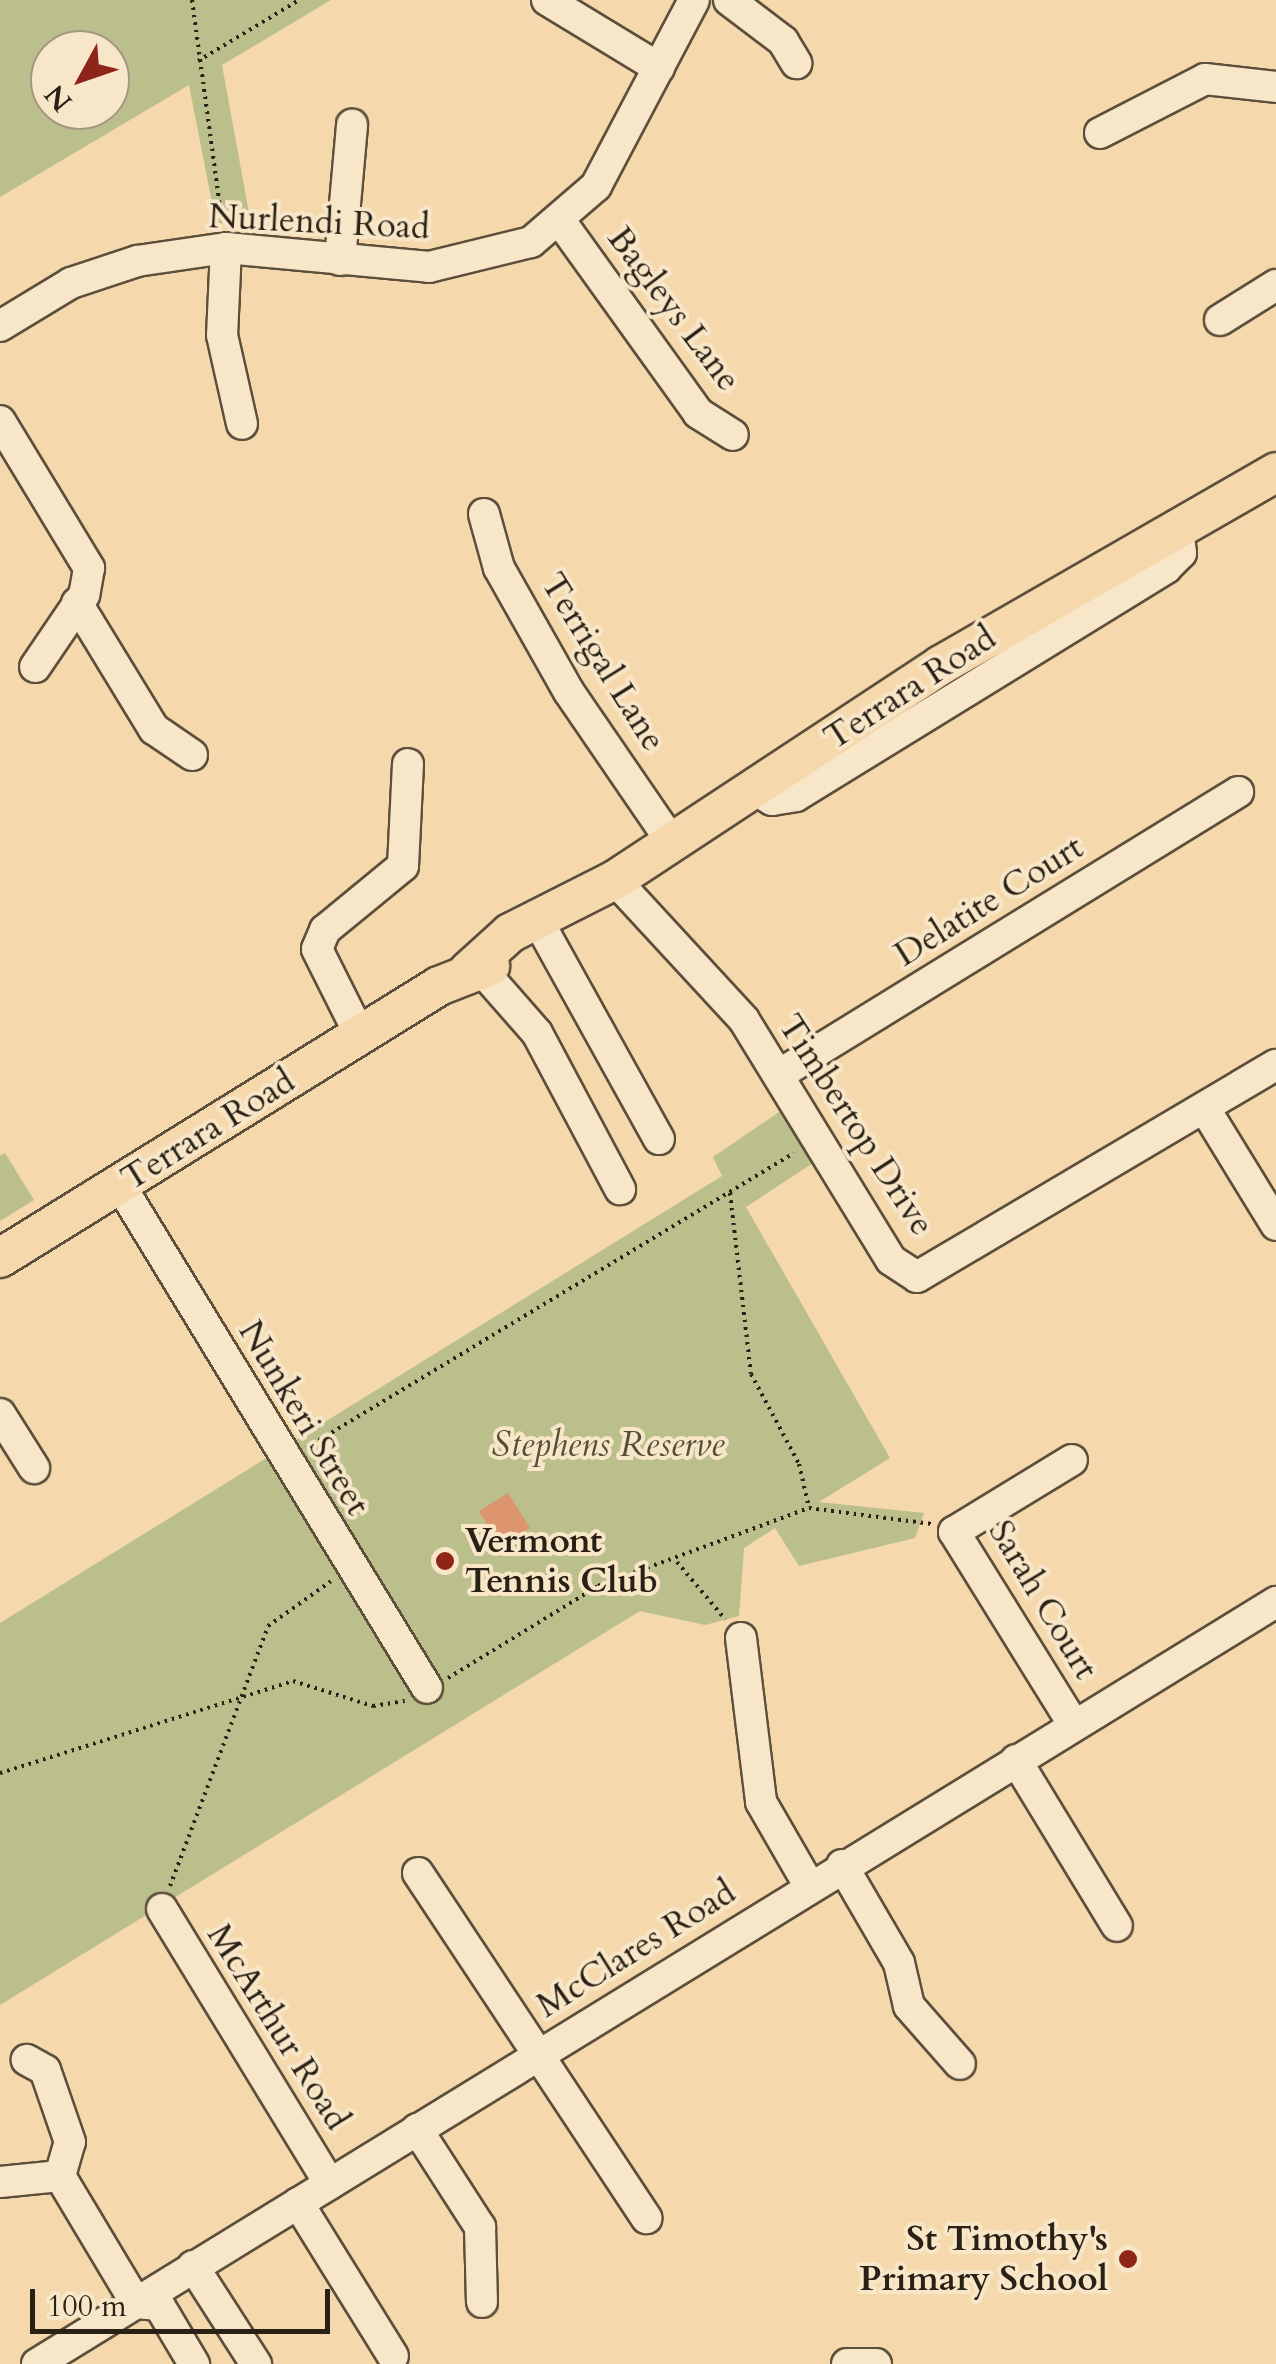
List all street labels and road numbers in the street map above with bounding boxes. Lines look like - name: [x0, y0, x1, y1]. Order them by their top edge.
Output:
- street label: Nurlendi Road: [207, 195, 431, 249]
- street label: Bagleys Lane: [599, 218, 749, 400]
- street label: Terrigal Lane: [532, 565, 674, 759]
- street label: Terrara Road: [816, 617, 1004, 759]
- street label: Delatite Court: [887, 826, 1091, 976]
- street label: Timbertop Drive: [769, 1007, 943, 1243]
- street label: Terrara Road: [114, 1060, 302, 1200]
- street label: Nunkeri Street: [229, 1313, 379, 1523]
- street label: Sarah Court: [979, 1513, 1107, 1687]
- street label: McClares Road: [529, 1871, 743, 2027]
- street label: McArthur Road: [198, 1916, 358, 2138]

